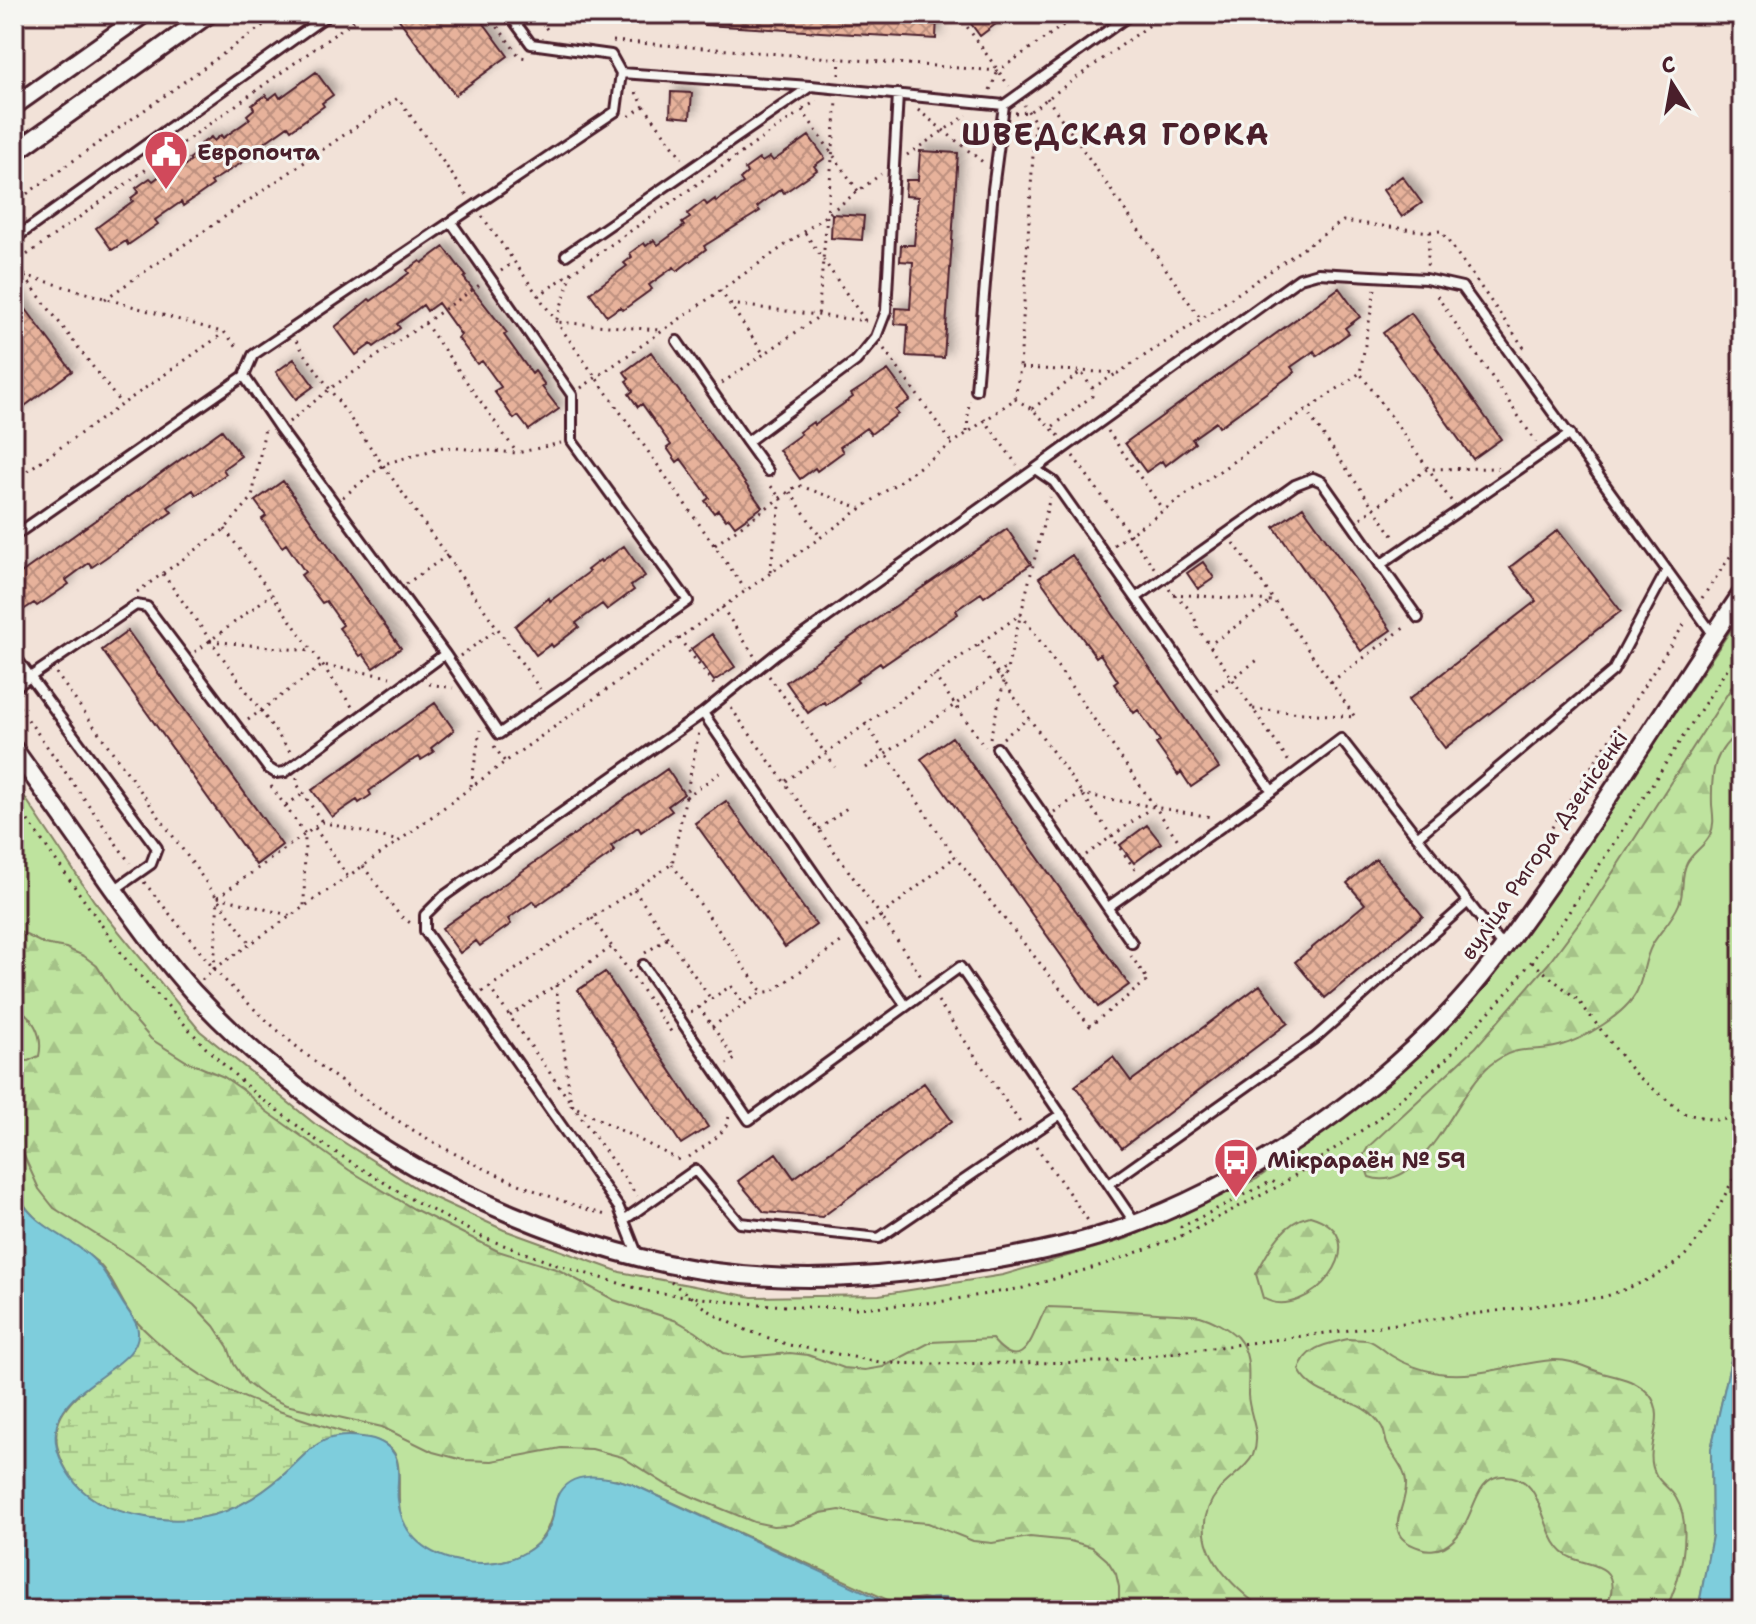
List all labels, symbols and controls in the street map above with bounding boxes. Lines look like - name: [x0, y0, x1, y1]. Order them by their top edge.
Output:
- north arrow: [1632, 44, 1712, 124]
- text: С: [1659, 49, 1678, 80]
- district label: ШВЕДСКАЯ ГОРКА: [962, 114, 1270, 155]
- public building icon: Европочта: [142, 128, 190, 191]
- place label: Европочта: [197, 138, 320, 167]
- street label: вуліца Рыгора Дзенісенкі: [1454, 725, 1634, 965]
- bus stop icon: Мікрараён № 59: [1212, 1136, 1260, 1199]
- place label: Мікрараён № 59: [1267, 1146, 1466, 1175]

